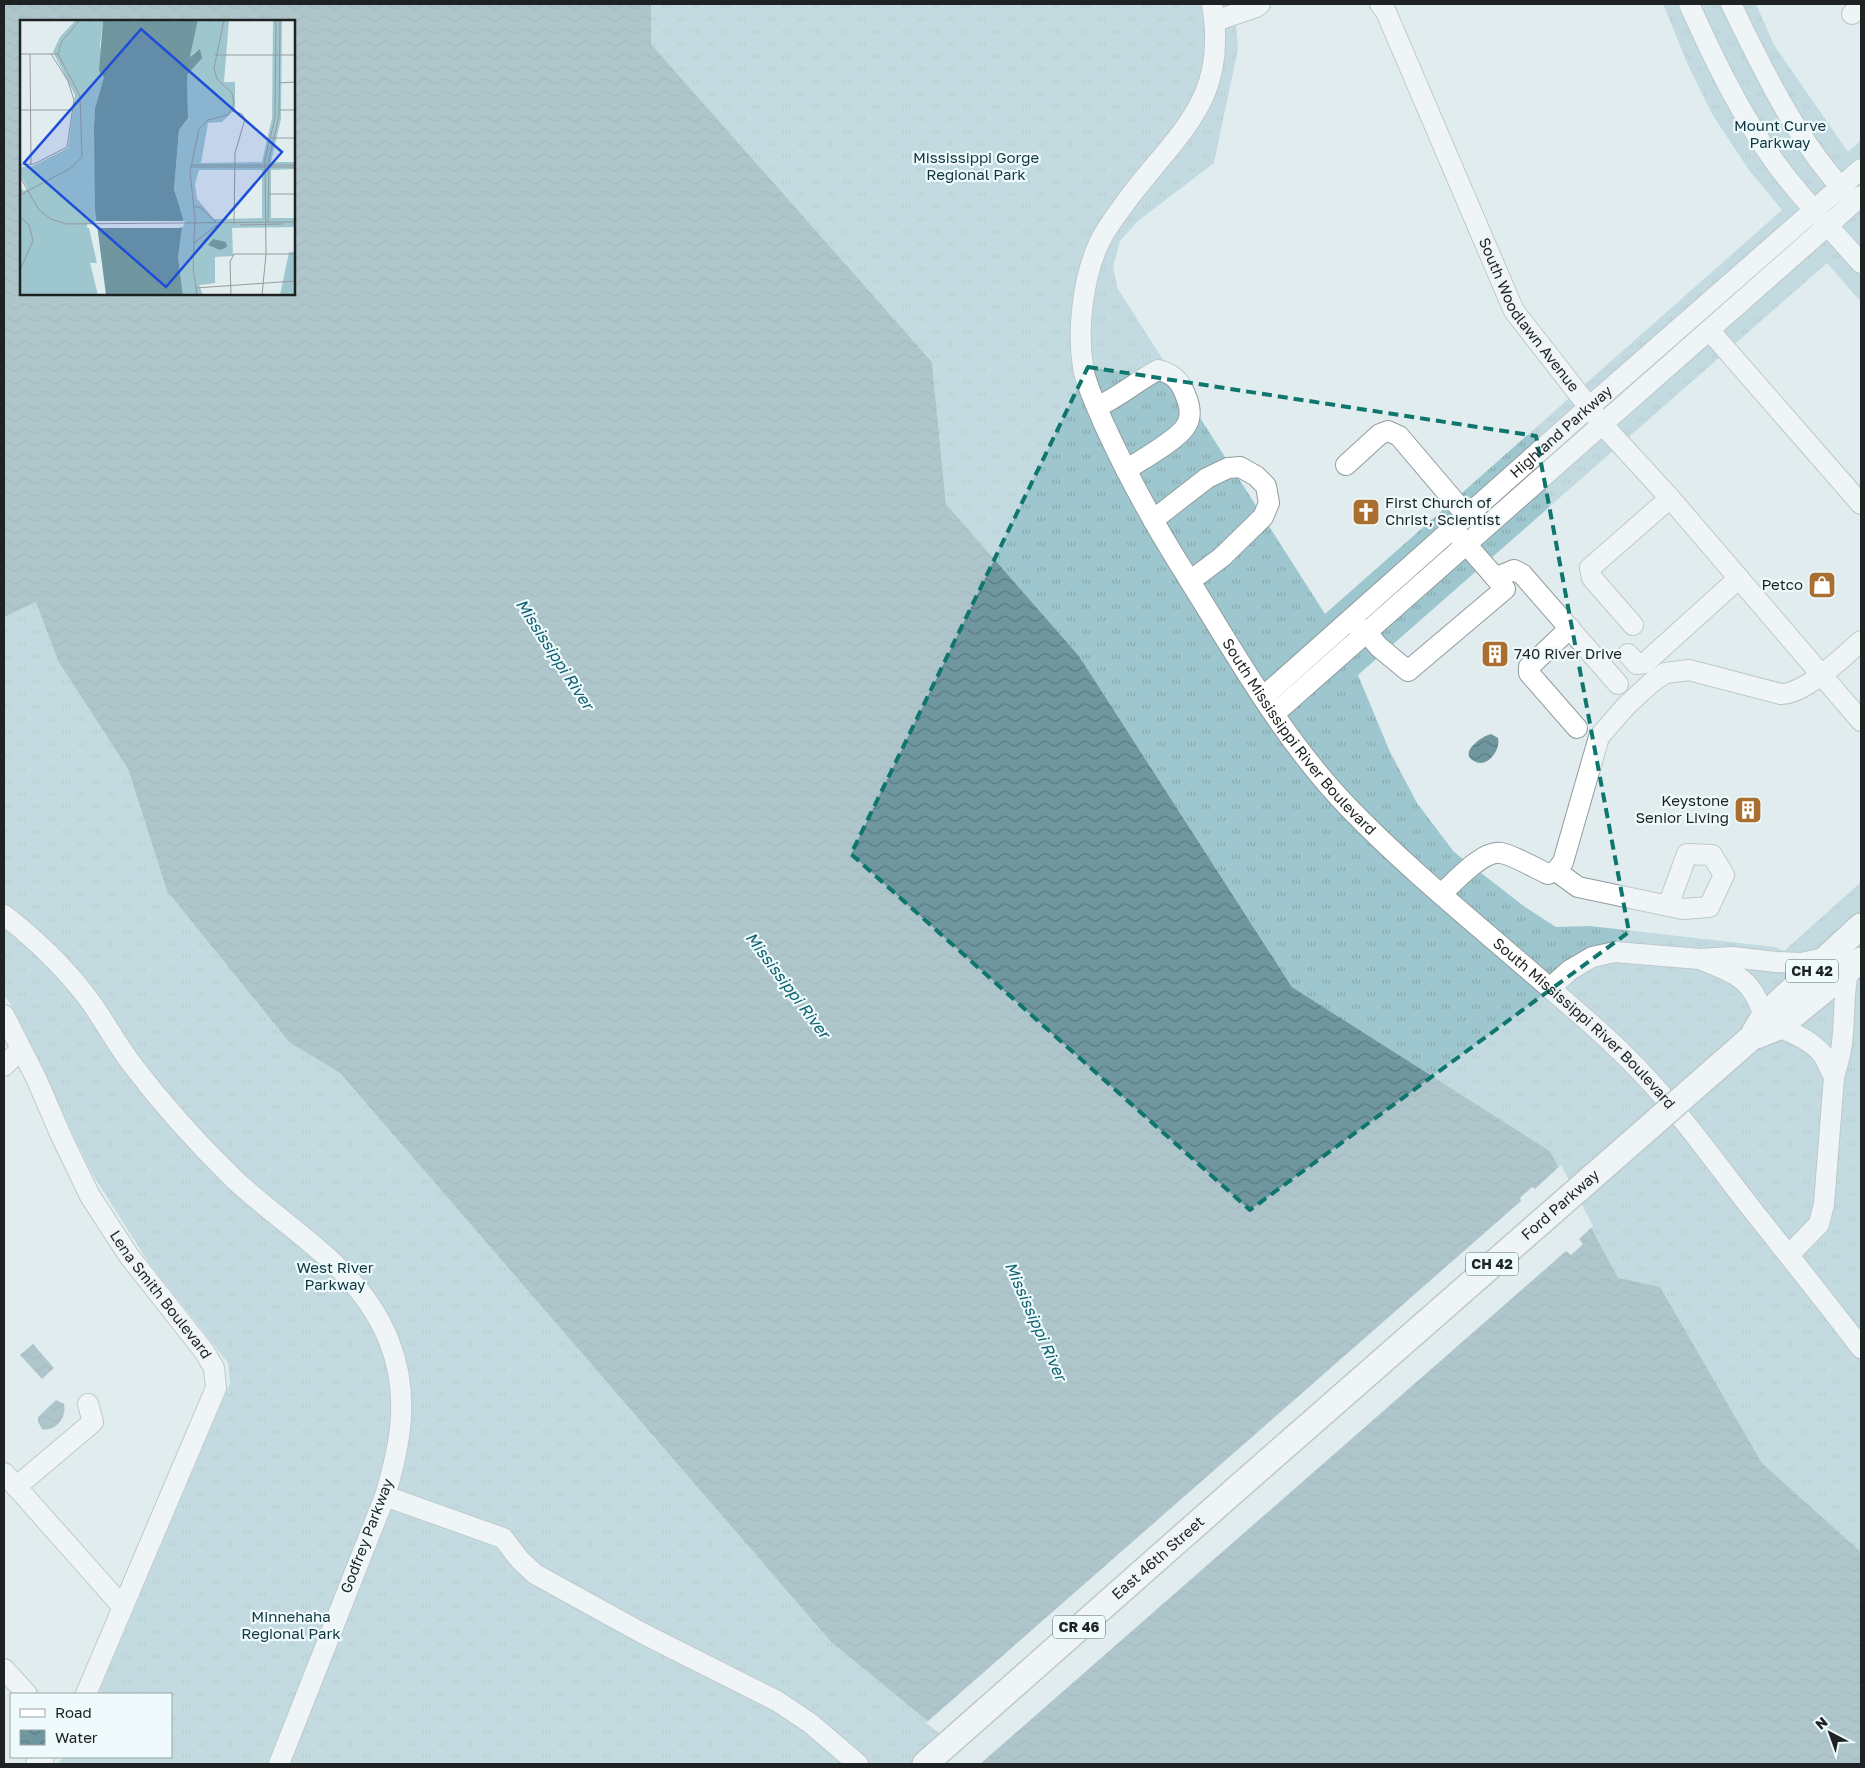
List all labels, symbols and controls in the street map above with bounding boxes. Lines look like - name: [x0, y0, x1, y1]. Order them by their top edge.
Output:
- inset map: [20, 20, 295, 295]
- park label: Mount Curve Parkway: [1734, 116, 1826, 151]
- park label: Mississippi Gorge Regional Park: [913, 148, 1039, 183]
- street label: South Woodlawn Avenue: [1476, 235, 1584, 395]
- street label: Highland Parkway: [1506, 381, 1616, 481]
- place label: First Church of Christ, Scientist: [1385, 493, 1501, 528]
- church icon: First Church of Christ, Scientist: [1351, 497, 1381, 527]
- shop icon: Petco: [1807, 570, 1837, 600]
- place label: Petco: [1761, 575, 1803, 593]
- water label: Mississippi River: [512, 595, 600, 715]
- street label: South Mississippi River Boulevard: [1219, 635, 1380, 838]
- building icon: 740 River Drive: [1480, 639, 1510, 669]
- place label: 740 River Drive: [1514, 644, 1622, 662]
- place label: Keystone Senior Living: [1635, 791, 1729, 826]
- building icon: Keystone Senior Living: [1733, 795, 1763, 825]
- water label: Mississippi River: [742, 928, 836, 1044]
- street label: South Mississippi River Boulevard: [1490, 933, 1680, 1112]
- road number: CH 42: [1786, 959, 1838, 982]
- street label: Ford Parkway: [1517, 1165, 1603, 1243]
- street label: Lena Smith Boulevard: [107, 1227, 216, 1362]
- road number: CH 42: [1466, 1252, 1518, 1276]
- park label: West River Parkway: [296, 1258, 374, 1293]
- water label: Mississippi River: [1001, 1259, 1072, 1386]
- street label: Godfrey Parkway: [336, 1475, 396, 1596]
- street label: East 46th Street: [1108, 1512, 1207, 1603]
- park label: Minnehaha Regional Park: [241, 1607, 341, 1642]
- road number: CR 46: [1053, 1615, 1105, 1638]
- legend: [10, 1693, 172, 1758]
- text: Road: [55, 1703, 92, 1721]
- north arrow: [1805, 1708, 1855, 1758]
- text: N: [1812, 1713, 1831, 1733]
- text: Water: [55, 1728, 98, 1746]

